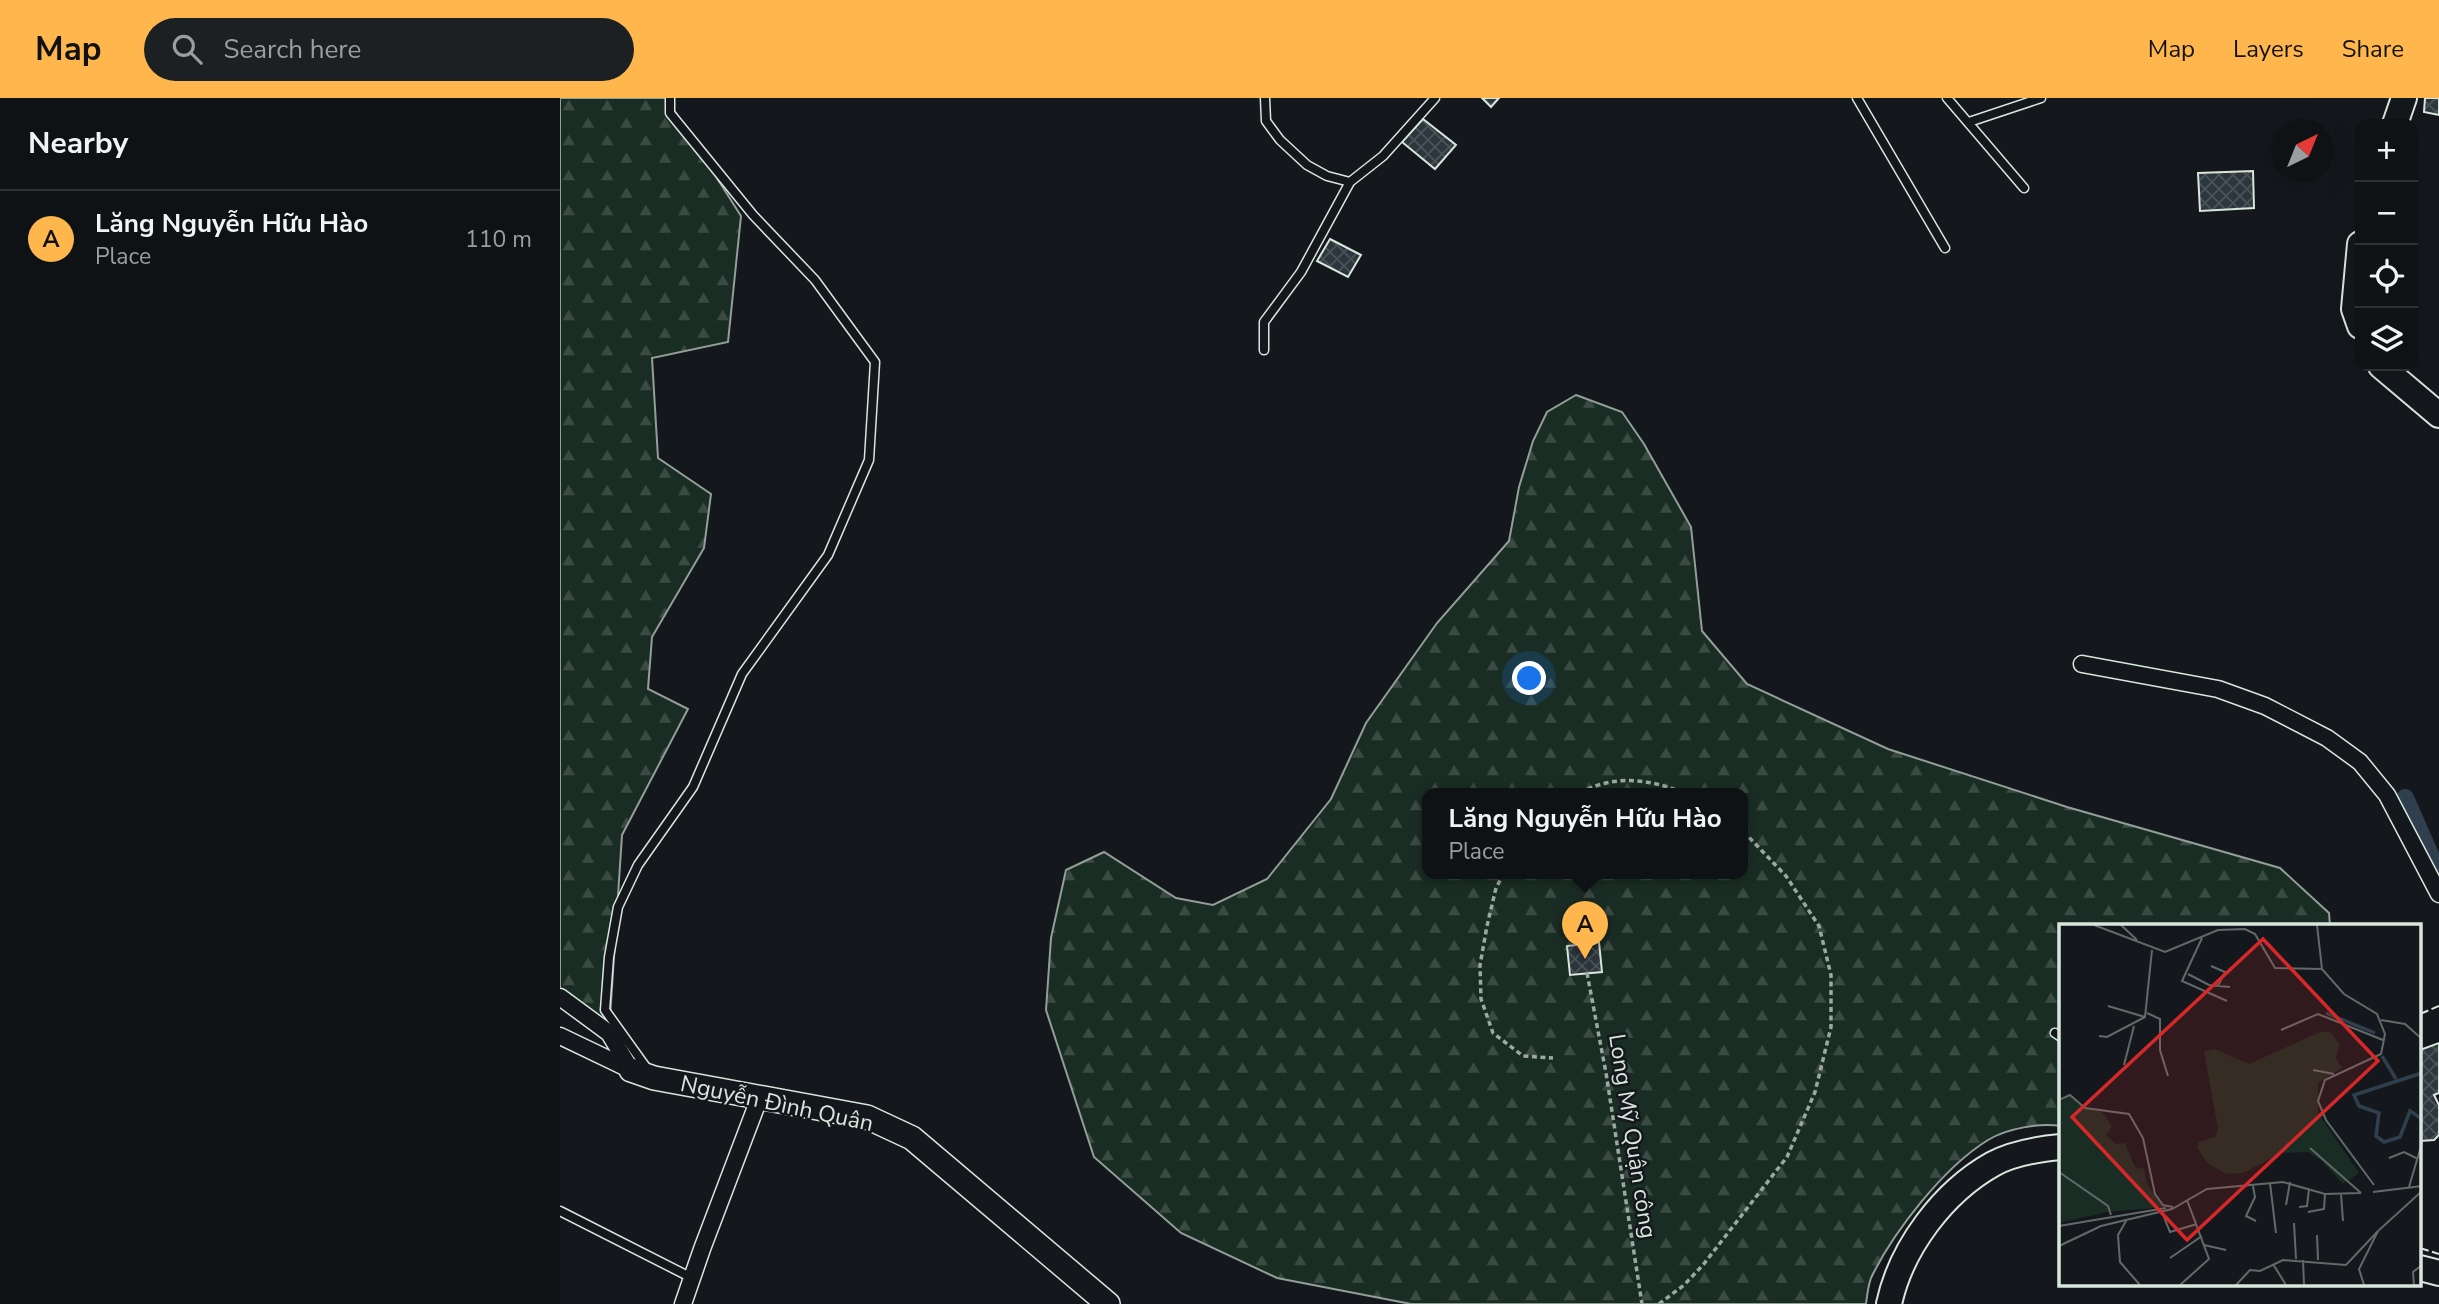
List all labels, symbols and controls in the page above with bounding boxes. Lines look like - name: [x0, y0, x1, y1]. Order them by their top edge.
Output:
- search box: [144, 18, 634, 81]
- text: Map: [35, 27, 102, 72]
- icon: search: [168, 30, 206, 68]
- text: Search here: [224, 32, 361, 67]
- text: Map: [2148, 33, 2195, 65]
- text: Layers: [2233, 33, 2304, 65]
- text: Share: [2342, 33, 2404, 65]
- north arrow: [2271, 119, 2334, 182]
- map controls: [2355, 119, 2418, 371]
- button: +: [2355, 119, 2418, 182]
- text: Nearby: [28, 123, 128, 164]
- button: −: [2355, 182, 2418, 245]
- text: Lăng Nguyễn Hữu Hào: [95, 206, 368, 241]
- text: A: [42, 224, 60, 255]
- text: 110 m: [465, 224, 532, 255]
- text: Place: [95, 241, 151, 272]
- button: locate: [2355, 245, 2418, 308]
- button: layers: [2355, 308, 2418, 371]
- your location: [1512, 661, 1546, 695]
- popup: [1422, 788, 1748, 879]
- text: Lăng Nguyễn Hữu Hào: [1448, 801, 1722, 836]
- text: Place: [1448, 836, 1505, 867]
- pin: A: [1562, 901, 1608, 959]
- inset map: [2059, 924, 2422, 1286]
- street label: Long Mỹ Quận công: [1601, 1032, 1664, 1240]
- street label: Nguyễn Đình Quân: [678, 1068, 876, 1139]

